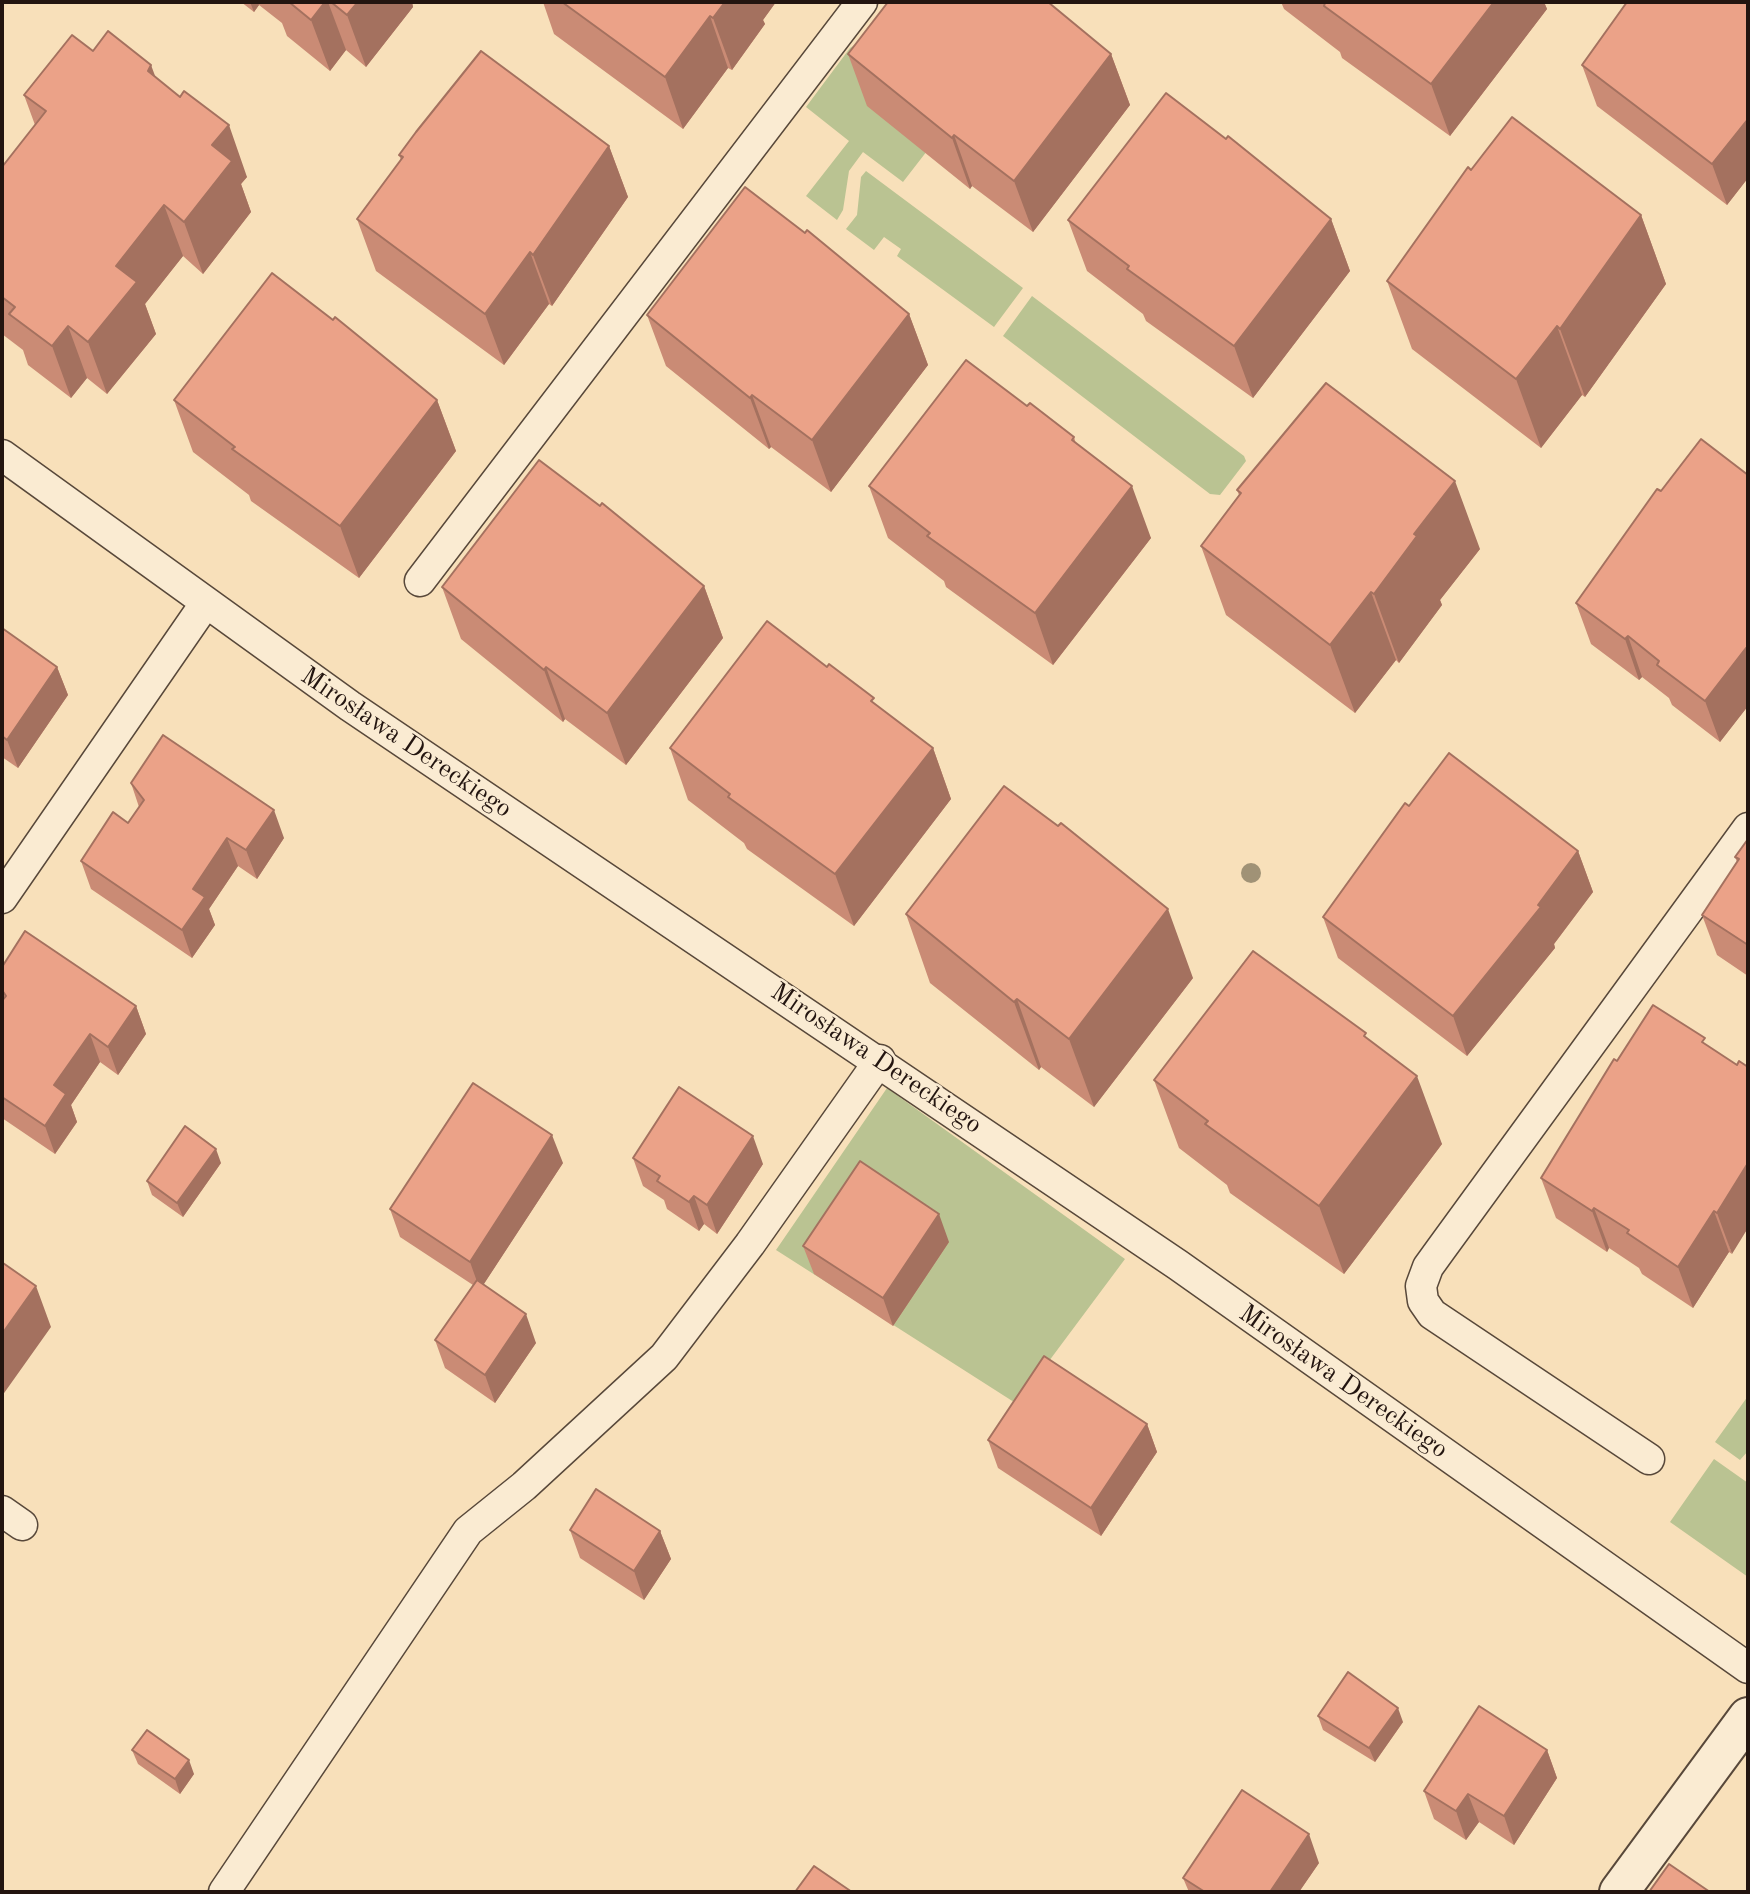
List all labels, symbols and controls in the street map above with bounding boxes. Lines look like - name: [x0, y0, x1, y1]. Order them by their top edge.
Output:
- street label: Mirosława Dereckiego: [294, 661, 518, 825]
- street label: Mirosława Dereckiego: [764, 977, 988, 1141]
- street label: Mirosława Dereckiego: [1232, 1298, 1454, 1466]

